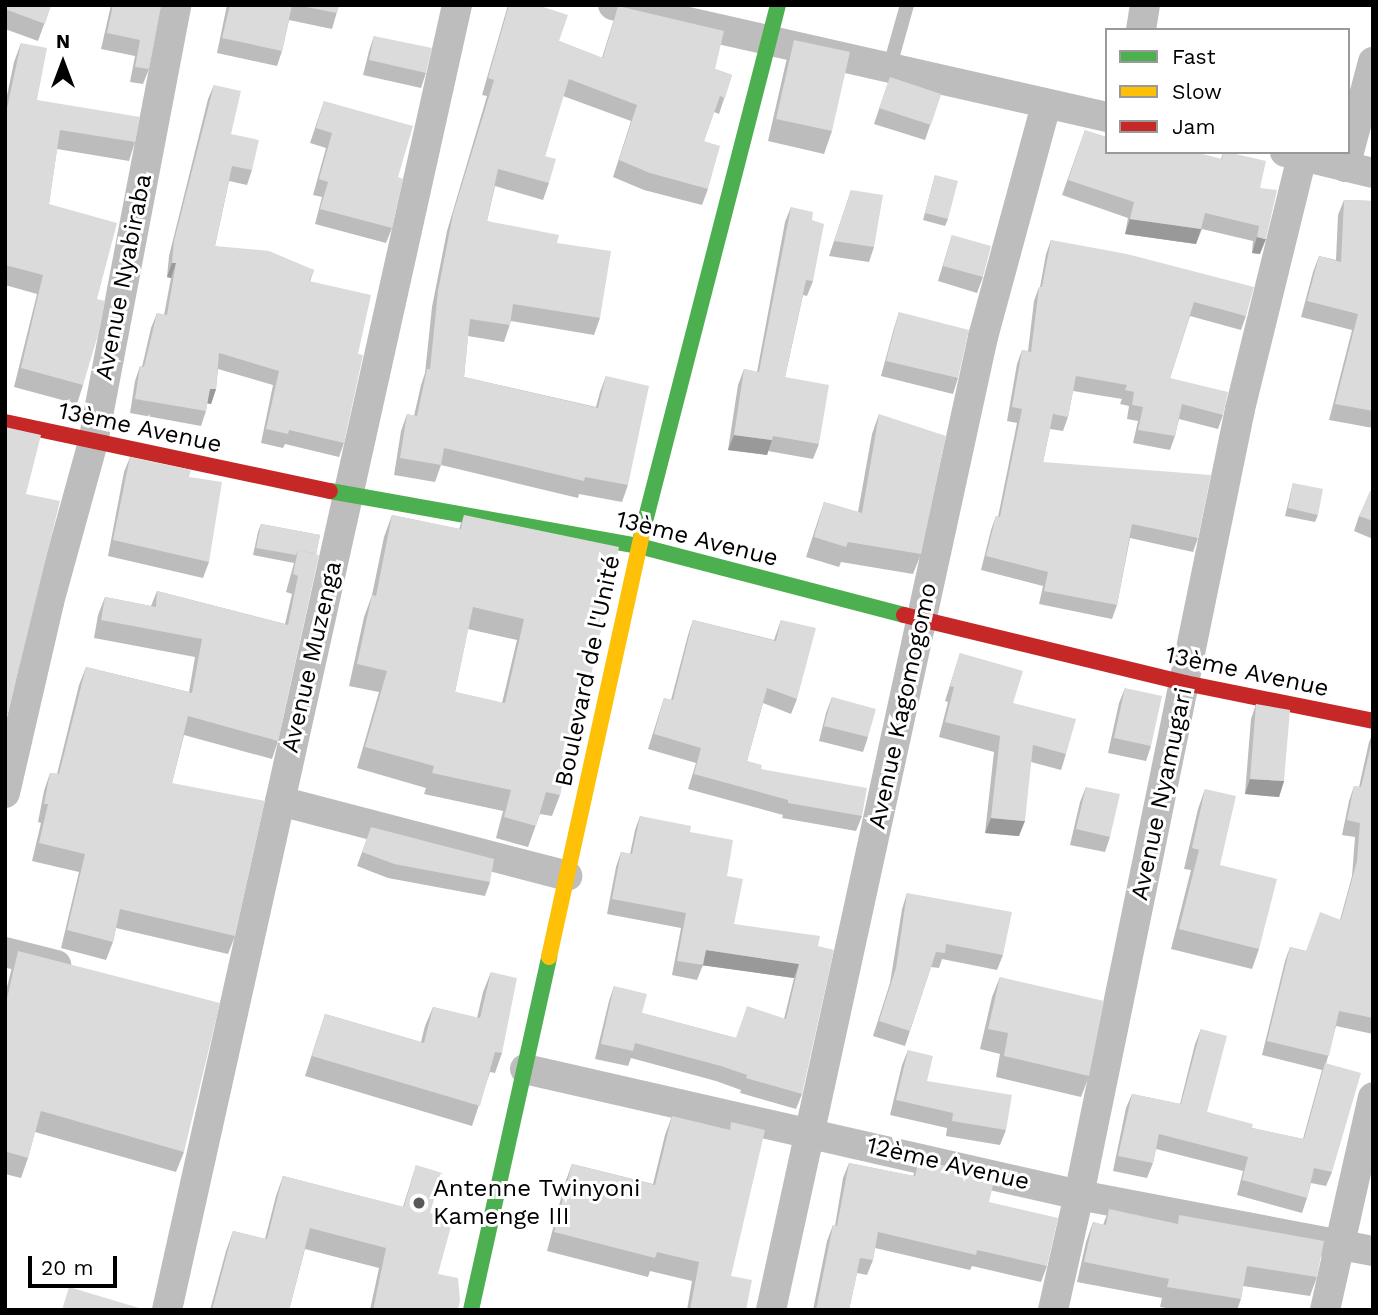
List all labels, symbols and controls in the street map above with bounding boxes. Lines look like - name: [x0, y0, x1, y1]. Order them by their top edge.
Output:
- north arrow: [28, 28, 98, 98]
- legend: [1105, 28, 1350, 154]
- text: N: [56, 30, 70, 53]
- text: Fast: [1172, 44, 1216, 69]
- text: Slow: [1172, 79, 1222, 104]
- text: Jam: [1172, 114, 1215, 139]
- street label: Avenue Nyabiraba: [90, 171, 158, 383]
- street label: 13ème Avenue: [55, 397, 225, 459]
- street label: 13ème Avenue: [613, 505, 781, 573]
- street label: Boulevard de l'Unité: [549, 553, 627, 789]
- street label: Avenue Muzenga: [276, 558, 348, 756]
- street label: Avenue Kagomogomo: [863, 580, 943, 832]
- street label: 13ème Avenue: [1162, 641, 1332, 703]
- street label: Avenue Nyamugari: [1125, 685, 1199, 903]
- street label: 12ème Avenue: [863, 1131, 1033, 1197]
- place label: Antenne Twinyoni Kamenge III: [433, 1175, 641, 1231]
- marker: Antenne Twinyoni Kamenge III: [411, 1195, 427, 1211]
- scale bar: [32, 1242, 121, 1286]
- text: 20 m: [41, 1255, 93, 1280]

